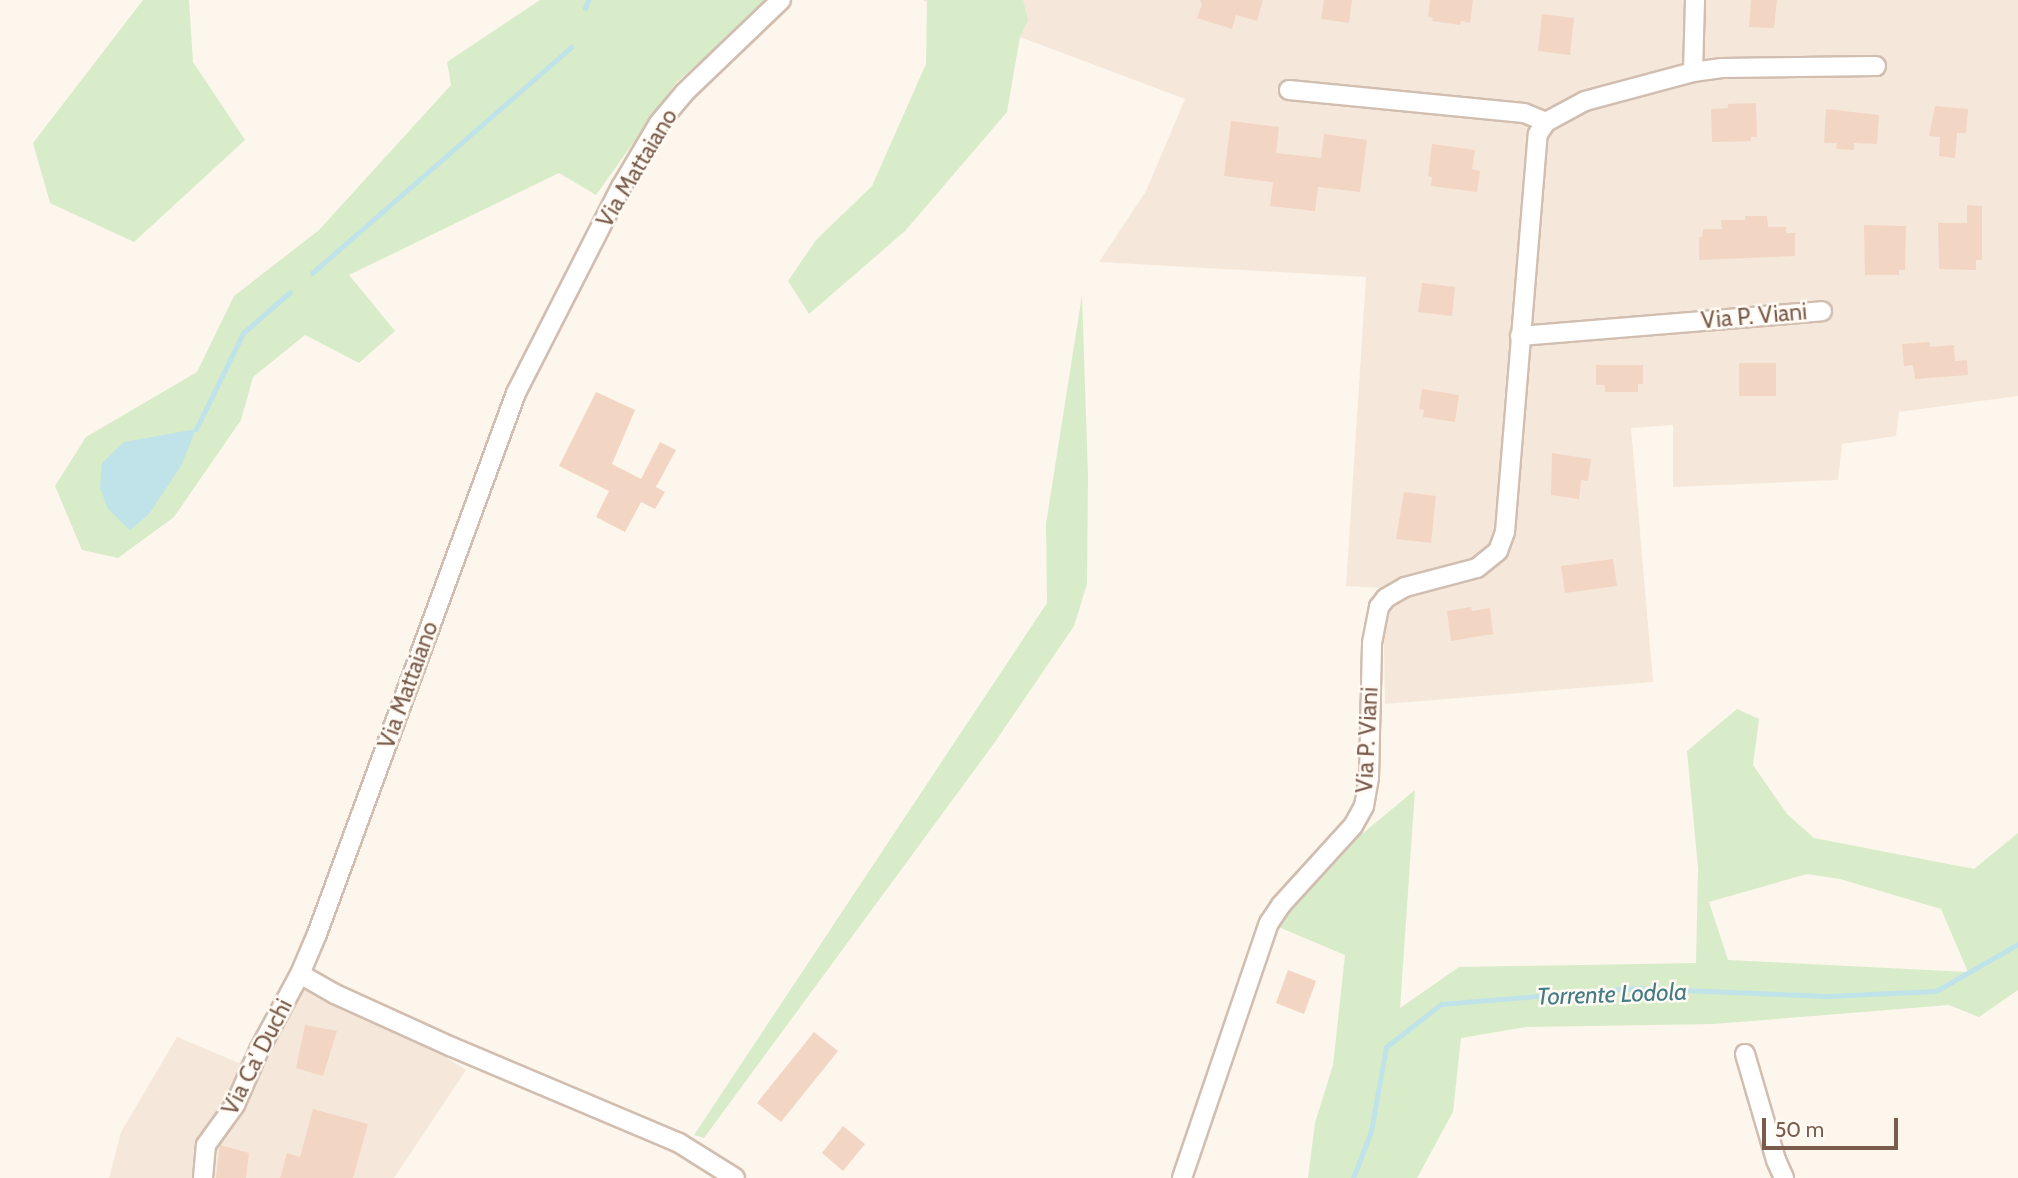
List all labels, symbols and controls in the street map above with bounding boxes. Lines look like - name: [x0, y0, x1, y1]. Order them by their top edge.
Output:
- street label: Via Mattaiano: [591, 104, 683, 232]
- street label: Via P. Viani: [1700, 298, 1808, 334]
- street label: Via Mattaiano: [372, 618, 444, 752]
- street label: Via P. Viani: [1350, 686, 1384, 794]
- water label: Torrente Lodola: [1536, 977, 1688, 1011]
- street label: Via Ca' Duchi: [216, 994, 298, 1120]
- scale bar: [1766, 1104, 1902, 1148]
- text: 50 m: [1775, 1117, 1824, 1142]

